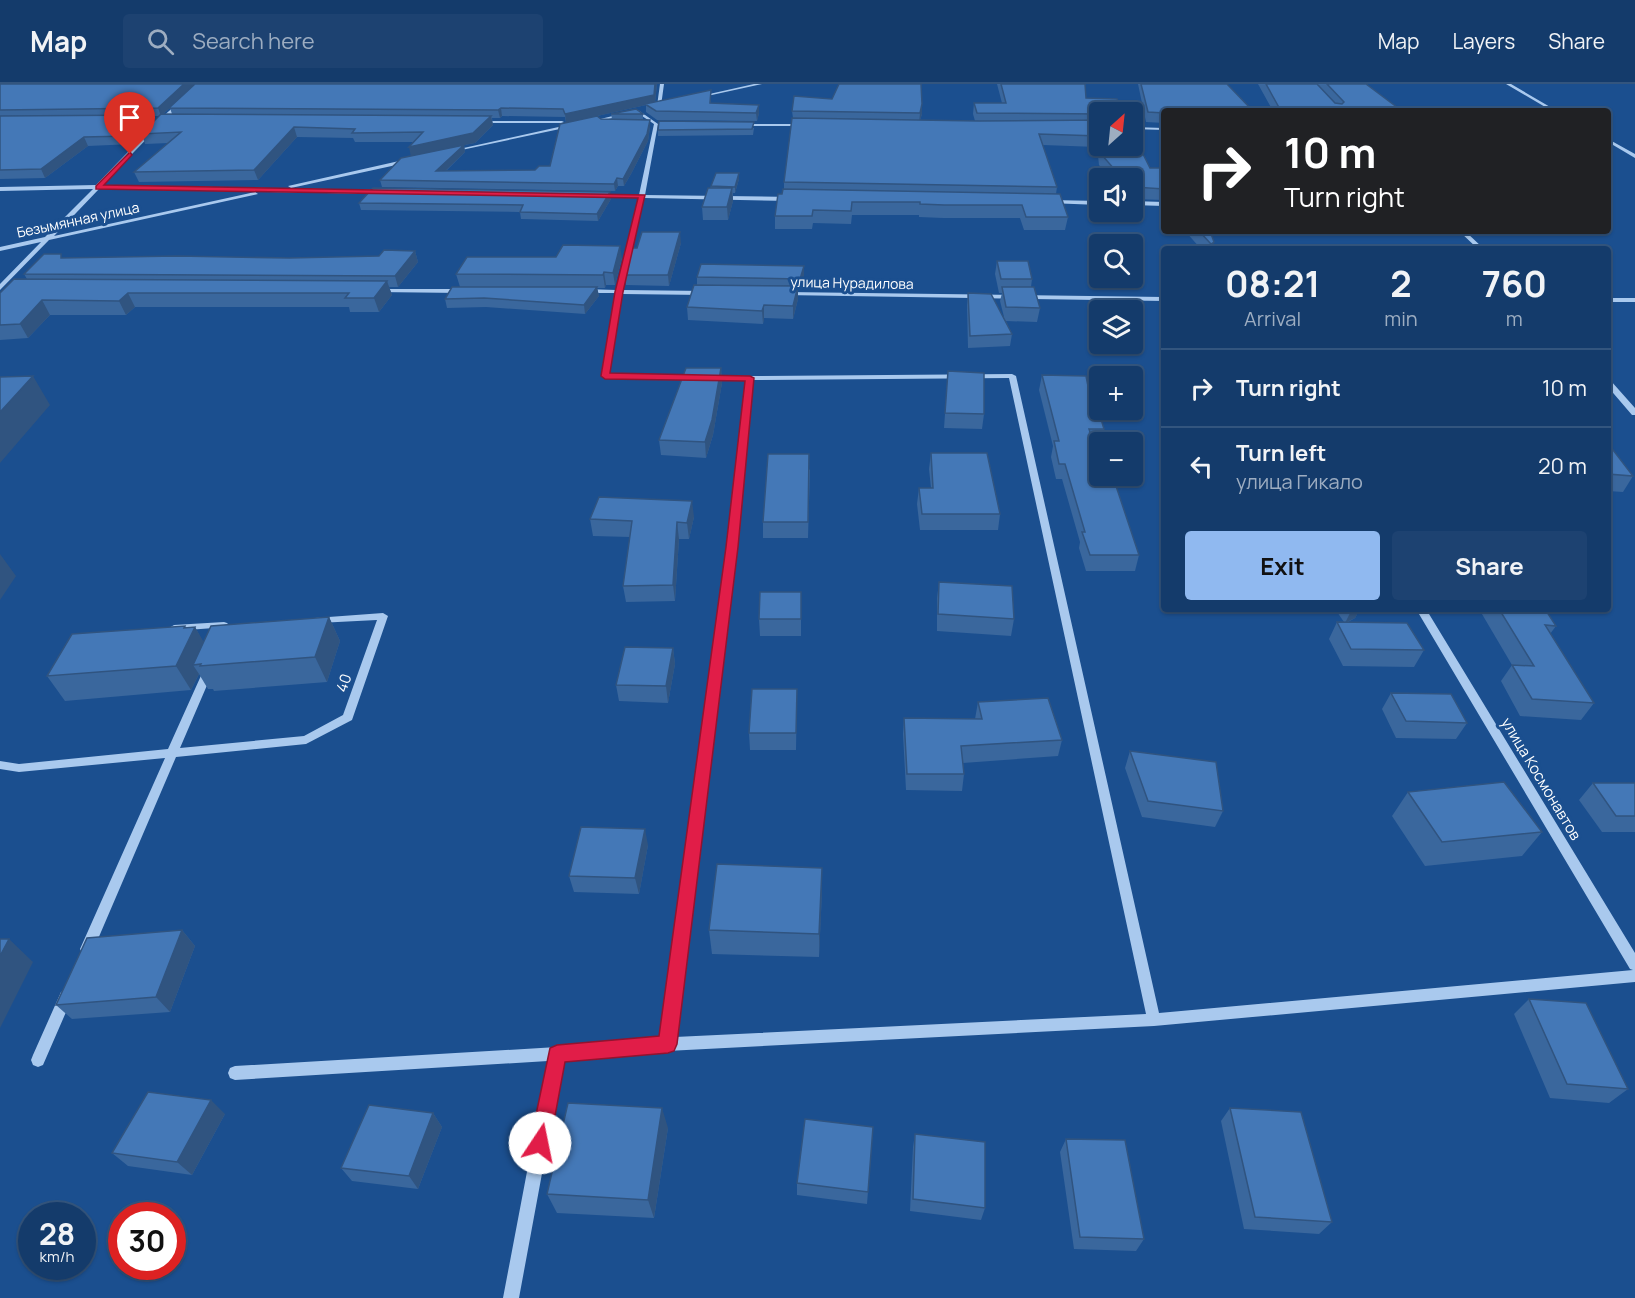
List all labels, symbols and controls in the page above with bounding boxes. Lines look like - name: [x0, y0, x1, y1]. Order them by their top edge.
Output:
- search box: [123, 14, 543, 68]
- text: Map: [30, 22, 87, 60]
- icon: search: [144, 25, 177, 58]
- text: Search here: [192, 26, 315, 56]
- text: Map: [1378, 27, 1419, 55]
- text: Layers: [1452, 27, 1515, 55]
- text: Share: [1548, 27, 1605, 55]
- pin: [104, 92, 155, 154]
- icon: arrive: [113, 101, 146, 134]
- north arrow: [1089, 102, 1143, 156]
- map controls: [1089, 102, 1143, 486]
- text: 10 m: [1284, 123, 1376, 181]
- icon: right: [1185, 132, 1263, 210]
- button: sound: [1089, 168, 1143, 222]
- text: Turn right: [1284, 178, 1405, 215]
- street label: Безымянная улица: [15, 197, 141, 242]
- button: search: [1089, 234, 1143, 288]
- text: 08:21: [1225, 259, 1320, 308]
- text: 2: [1390, 259, 1412, 308]
- text: 760: [1482, 259, 1547, 308]
- street label: улица Нурадилова: [790, 272, 914, 293]
- button: layers: [1089, 300, 1143, 354]
- text: Arrival: [1244, 305, 1301, 332]
- text: min: [1384, 305, 1418, 332]
- text: m: [1506, 305, 1523, 332]
- button: +: [1089, 366, 1143, 420]
- icon: right: [1185, 372, 1218, 405]
- text: Turn right: [1236, 373, 1341, 403]
- text: 10 m: [1542, 373, 1587, 403]
- button: −: [1089, 432, 1143, 486]
- text: Turn left: [1236, 438, 1326, 468]
- icon: left: [1185, 450, 1218, 483]
- text: 20 m: [1538, 451, 1587, 481]
- text: улица Гикало: [1236, 468, 1363, 495]
- button: Exit: [1185, 531, 1380, 600]
- button: Share: [1392, 531, 1587, 600]
- street label: 40: [331, 671, 356, 695]
- street label: улица Космонавтов: [1496, 713, 1586, 844]
- position arrow: [508, 1111, 572, 1175]
- speed limit sign: 30: [108, 1202, 186, 1280]
- text: 28: [39, 1213, 75, 1254]
- text: km/h: [40, 1246, 74, 1267]

